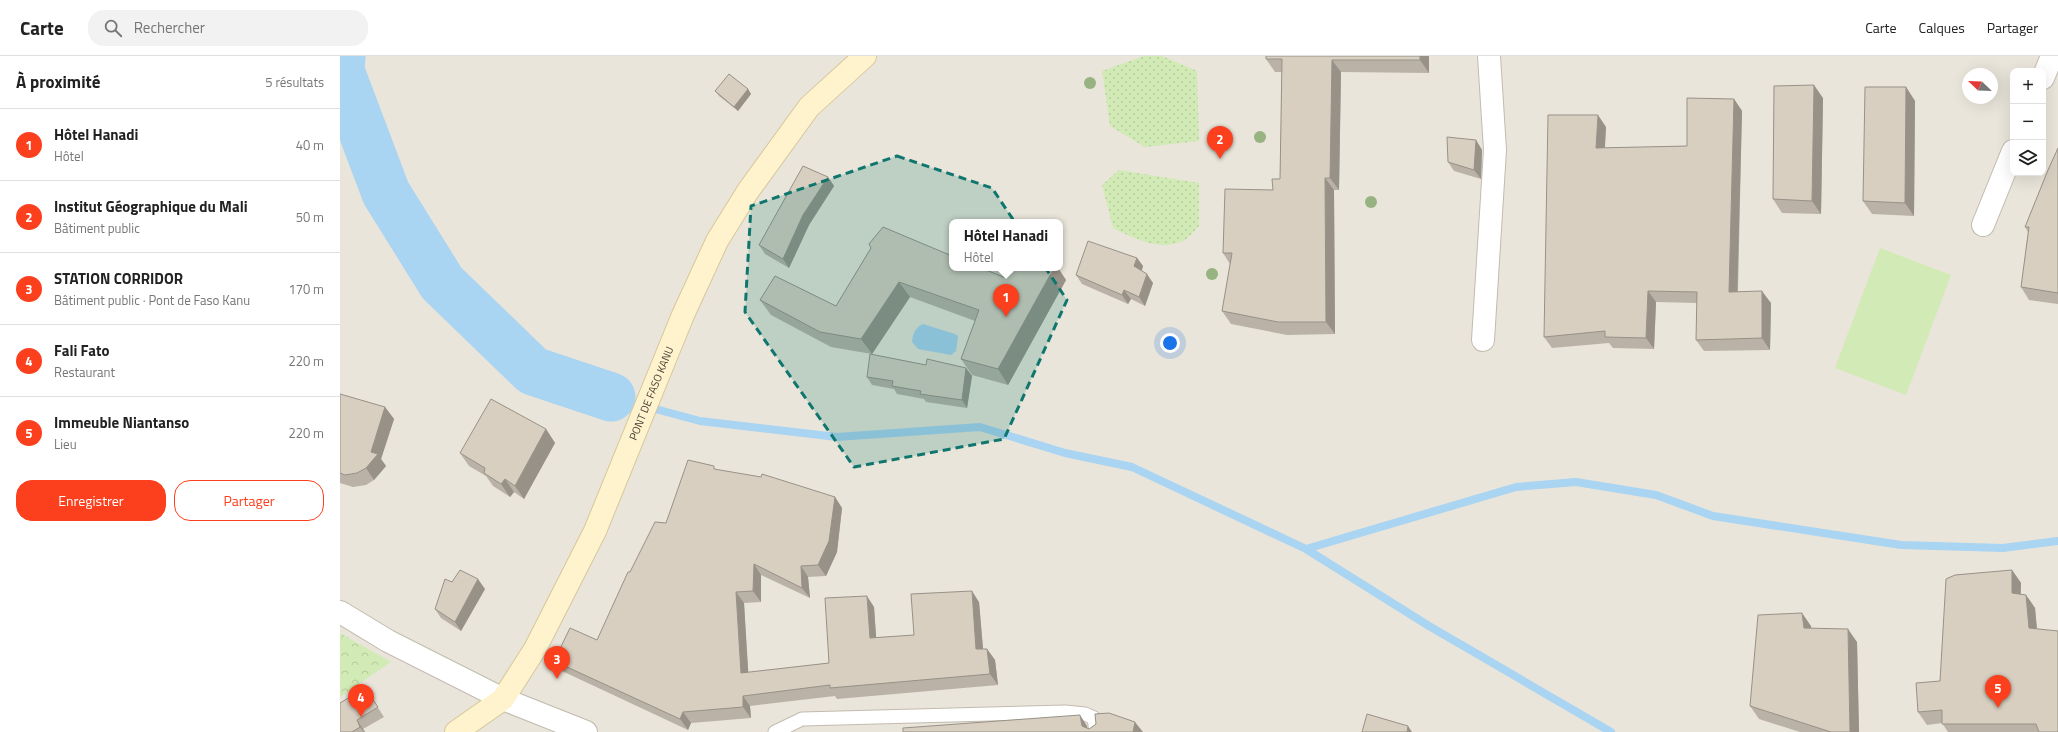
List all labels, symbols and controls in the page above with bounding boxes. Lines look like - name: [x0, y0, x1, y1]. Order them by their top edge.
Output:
- search box: [88, 10, 368, 46]
- text: Carte: [20, 13, 64, 42]
- text: Rechercher: [134, 16, 205, 39]
- icon: search: [102, 17, 124, 39]
- text: Carte: [1865, 17, 1897, 38]
- text: Calques: [1919, 17, 1965, 38]
- text: Partager: [1987, 17, 2038, 38]
- north arrow: [1962, 68, 1998, 104]
- map controls: [2010, 68, 2046, 176]
- button: +: [2010, 68, 2046, 104]
- text: À proximité: [16, 69, 100, 95]
- text: 5 résultats: [265, 72, 324, 92]
- button: −: [2010, 104, 2046, 140]
- text: Hôtel Hanadi: [54, 123, 138, 146]
- pin: 2: [1207, 126, 1233, 159]
- text: 1: [25, 135, 33, 155]
- text: 40 m: [296, 135, 324, 155]
- button: layers: [2010, 140, 2046, 176]
- text: Hôtel: [54, 146, 84, 166]
- text: Institut Géographique du Mali: [54, 195, 248, 218]
- text: 2: [25, 207, 33, 227]
- text: 50 m: [296, 207, 324, 227]
- text: Bâtiment public: [54, 218, 140, 238]
- popup: [949, 219, 1063, 271]
- text: Hôtel Hanadi: [964, 224, 1048, 247]
- text: Hôtel: [964, 247, 993, 267]
- text: STATION CORRIDOR: [54, 267, 183, 290]
- text: 3: [25, 279, 33, 299]
- text: 170 m: [288, 279, 324, 299]
- pin: 1: [993, 284, 1019, 317]
- text: Bâtiment public · Pont de Faso Kanu: [54, 290, 250, 310]
- your location: [1160, 333, 1180, 353]
- text: Fali Fato: [54, 339, 109, 362]
- street label: PONT DE FASO KANU: [625, 344, 677, 442]
- text: 4: [25, 351, 33, 371]
- text: 220 m: [288, 351, 324, 371]
- text: Restaurant: [54, 362, 115, 382]
- text: Immeuble Niantanso: [54, 411, 189, 434]
- text: 5: [25, 423, 33, 443]
- text: 220 m: [288, 423, 324, 443]
- text: Lieu: [54, 434, 77, 454]
- button: Enregistrer: [16, 480, 166, 521]
- button: Partager: [174, 480, 324, 521]
- pin: 3: [544, 646, 570, 679]
- pin: 5: [1985, 675, 2011, 708]
- pin: 4: [348, 684, 374, 717]

